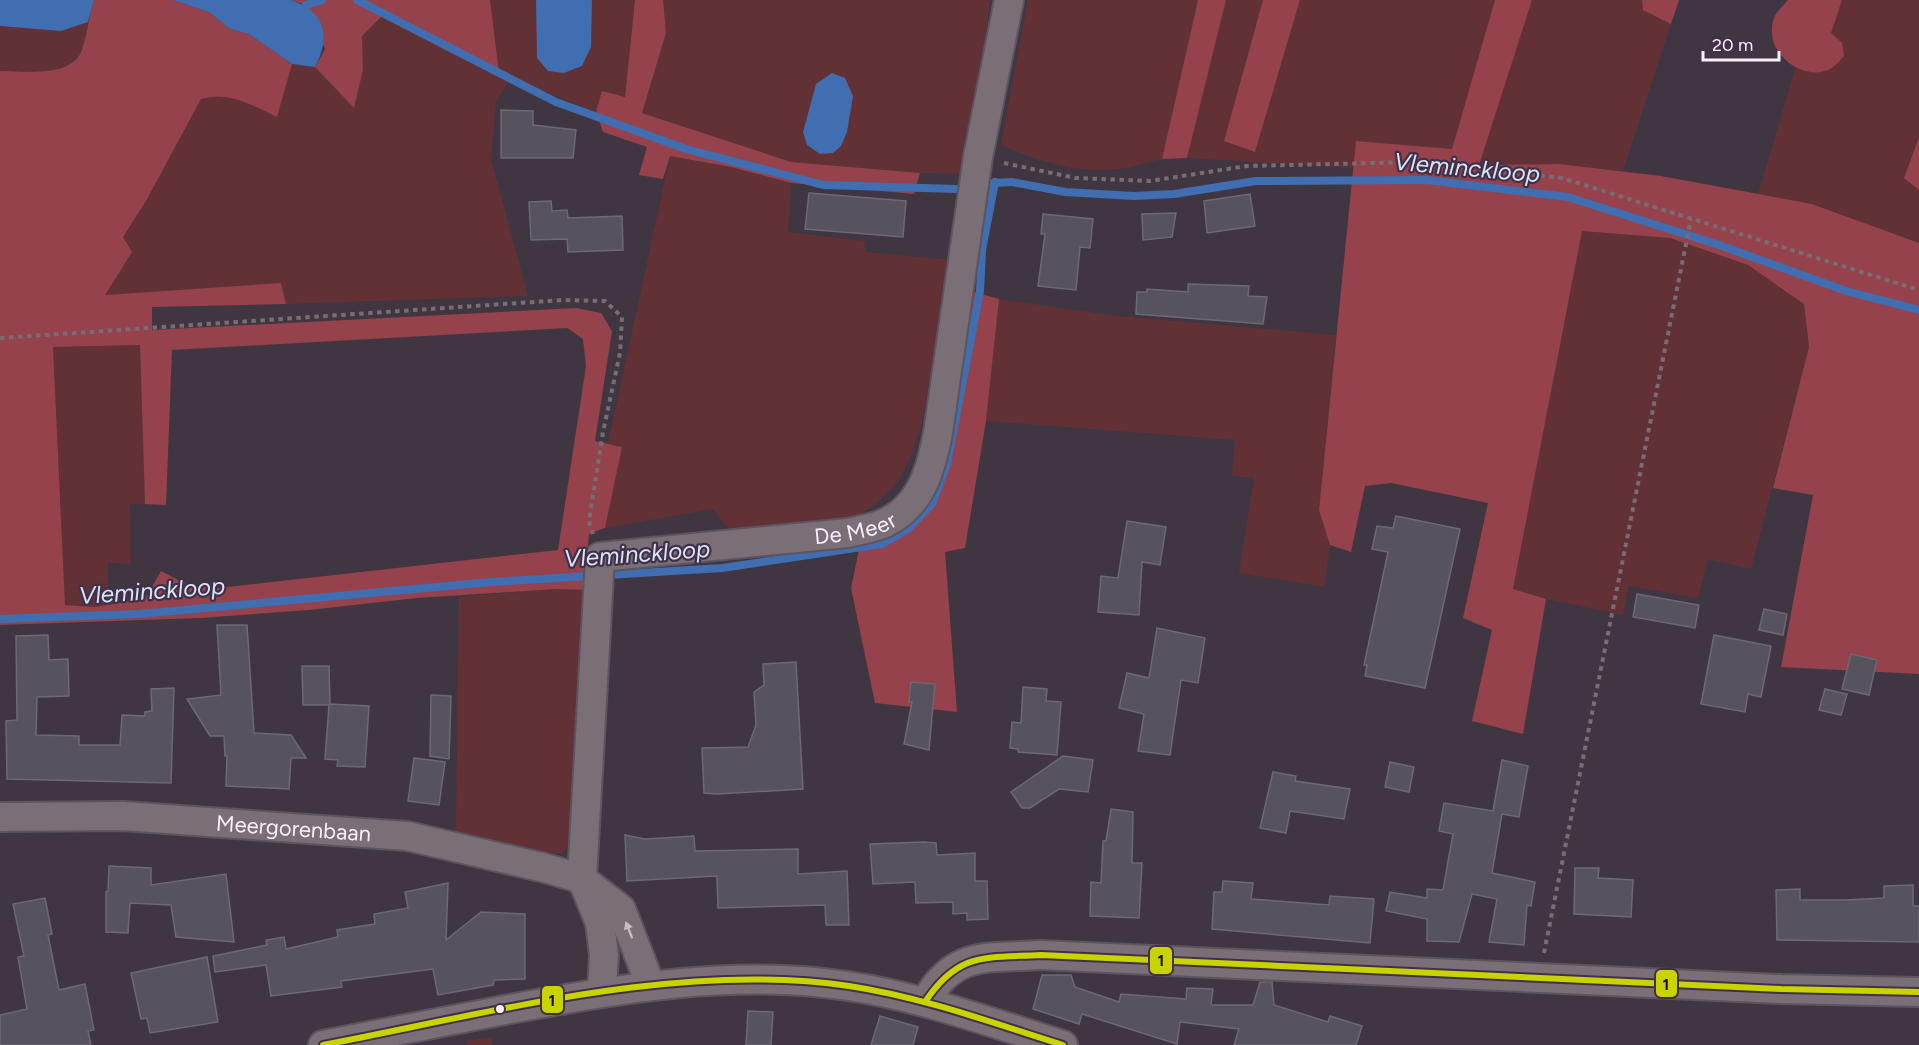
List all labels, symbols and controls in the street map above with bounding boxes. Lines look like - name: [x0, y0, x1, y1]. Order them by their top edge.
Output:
- scale bar: [1703, 24, 1780, 62]
- text: 20 m: [1712, 34, 1753, 56]
- water label: Vleminckloop: [1393, 147, 1541, 188]
- street label: De Meer: [813, 506, 902, 550]
- water label: Vleminckloop: [563, 534, 711, 573]
- water label: Vleminckloop: [78, 571, 226, 610]
- street label: Meergorenbaan: [215, 810, 372, 847]
- one-way arrow: [623, 921, 633, 939]
- line badge: 1: [1149, 946, 1173, 975]
- text: 1: [1158, 951, 1164, 970]
- line badge: 1: [1655, 969, 1678, 998]
- text: 1: [1663, 975, 1669, 994]
- line badge: 1: [541, 985, 564, 1014]
- text: 1: [549, 991, 555, 1010]
- unlabelled marker: [494, 1003, 506, 1015]

